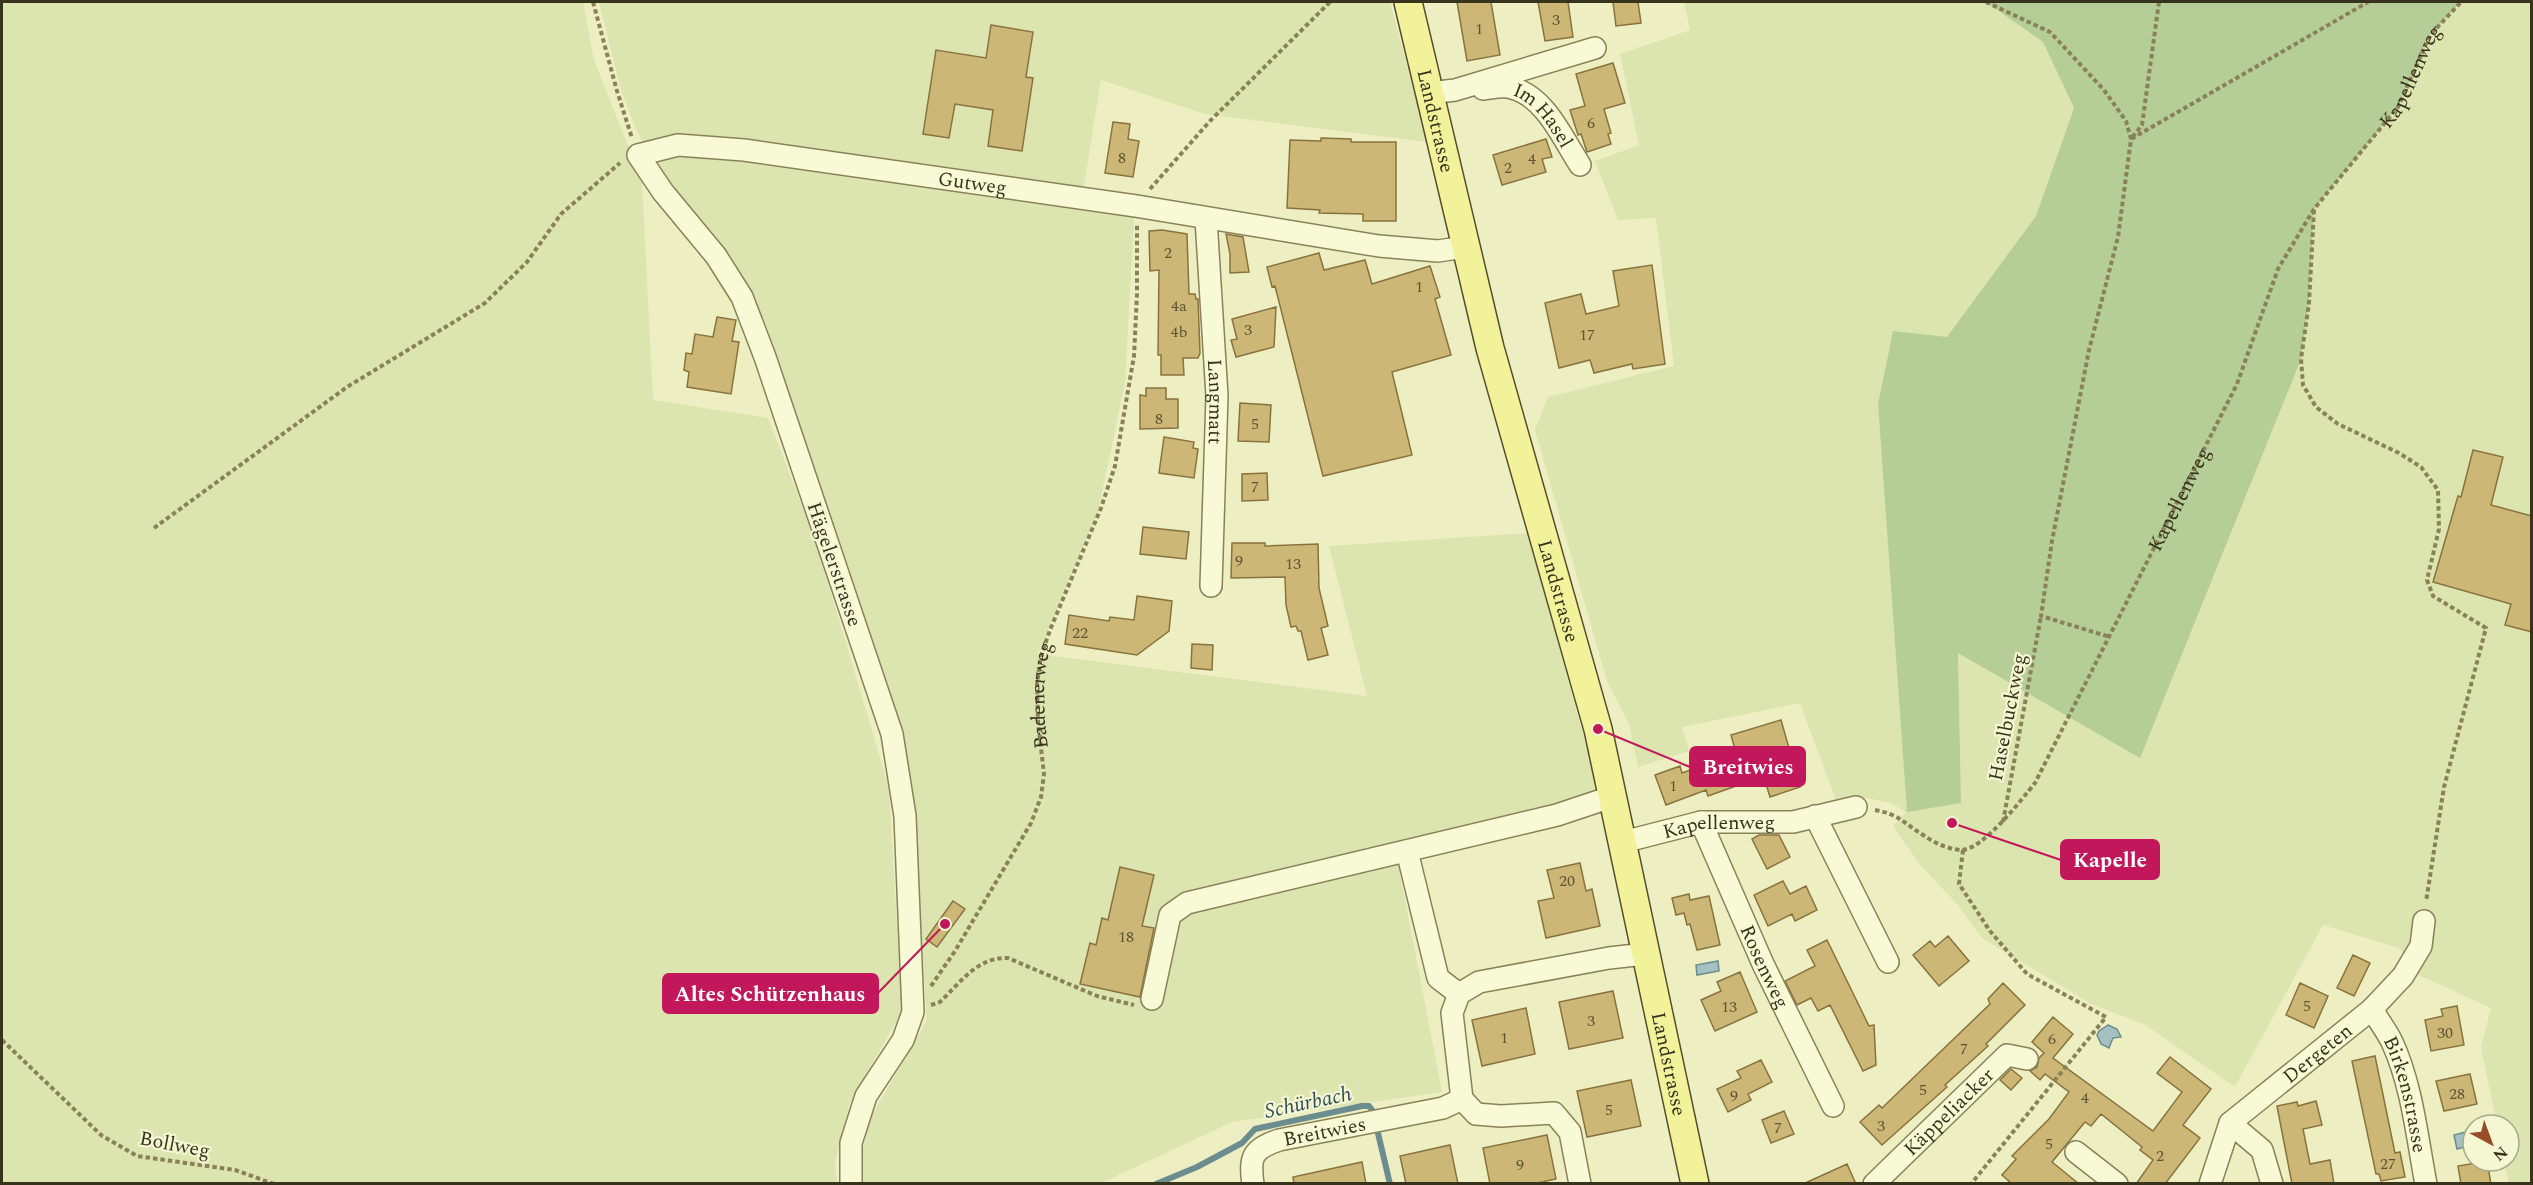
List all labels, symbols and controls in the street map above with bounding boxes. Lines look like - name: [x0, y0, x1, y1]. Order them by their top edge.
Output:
- house number: 3: [1552, 8, 1560, 32]
- house number: 1: [1475, 17, 1483, 41]
- street label: Kapellenweg: [2372, 18, 2449, 136]
- street label: Landstrasse: [1408, 66, 1462, 176]
- street label: Im Hasel: [1509, 76, 1580, 154]
- house number: 6: [1587, 111, 1595, 135]
- house number: 8: [1118, 146, 1126, 170]
- house number: 4: [1528, 147, 1536, 171]
- house number: 2: [1504, 156, 1512, 180]
- street label: Gutweg: [936, 164, 1009, 203]
- house number: 2: [1164, 241, 1172, 265]
- house number: 1: [1415, 275, 1423, 299]
- house number: 4a: [1171, 294, 1187, 318]
- house number: 3: [1244, 318, 1252, 342]
- house number: 4b: [1171, 320, 1188, 344]
- house number: 17: [1579, 323, 1595, 347]
- street label: Langmatt: [1199, 358, 1231, 445]
- house number: 8: [1155, 407, 1163, 431]
- house number: 5: [1251, 412, 1259, 436]
- street label: Kapellenweg: [2141, 442, 2219, 557]
- house number: 7: [1251, 475, 1259, 499]
- street label: Hägelerstrasse: [799, 498, 869, 631]
- street label: Landstrasse: [1529, 536, 1587, 646]
- house number: 9: [1235, 549, 1243, 573]
- house number: 13: [1285, 552, 1301, 576]
- house number: 22: [1072, 621, 1088, 645]
- street label: Badenerweg: [1023, 637, 1061, 751]
- street label: Haselbuckweg: [1981, 651, 2035, 783]
- callout: Breitwies: [1690, 747, 1805, 786]
- text: Breitwies: [1702, 752, 1794, 784]
- house number: 1: [1669, 774, 1677, 798]
- street label: Kapellenweg: [1659, 808, 1775, 847]
- callout: Kapelle: [2061, 840, 2159, 879]
- text: Kapelle: [2073, 845, 2147, 877]
- house number: 20: [1559, 869, 1575, 893]
- street label: Rosenweg: [1732, 920, 1797, 1014]
- house number: 18: [1118, 925, 1134, 949]
- callout: Altes Schützenhaus: [663, 974, 878, 1013]
- text: Altes Schützenhaus: [675, 979, 865, 1011]
- house number: 5: [2303, 994, 2311, 1018]
- house number: 13: [1721, 995, 1737, 1019]
- house number: 3: [1587, 1009, 1595, 1033]
- street label: Landstrasse: [1643, 1009, 1694, 1119]
- street label: Dergeten: [2276, 1016, 2359, 1091]
- house number: 30: [2437, 1021, 2453, 1045]
- house number: 1: [1500, 1026, 1508, 1050]
- house number: 6: [2048, 1027, 2056, 1051]
- street label: Birkenstrasse: [2375, 1031, 2434, 1155]
- house number: 7: [1960, 1037, 1968, 1061]
- street label: Käppeliacker: [1897, 1061, 2002, 1164]
- water label: Schürbach: [1262, 1078, 1355, 1128]
- house number: 5: [1919, 1078, 1927, 1102]
- house number: 28: [2449, 1082, 2465, 1106]
- house number: 9: [1730, 1084, 1738, 1108]
- house number: 4: [2081, 1086, 2089, 1110]
- house number: 5: [1605, 1098, 1613, 1122]
- street label: Breitwies: [1281, 1109, 1369, 1155]
- north arrow: [2461, 1113, 2521, 1173]
- house number: 3: [1877, 1114, 1885, 1138]
- house number: 7: [1774, 1116, 1782, 1140]
- street label: Bollweg: [137, 1123, 213, 1167]
- house number: 5: [2045, 1132, 2053, 1156]
- text: N: [2487, 1140, 2513, 1167]
- house number: 2: [2156, 1144, 2164, 1168]
- house number: 27: [2380, 1152, 2396, 1176]
- house number: 9: [1516, 1153, 1524, 1177]

